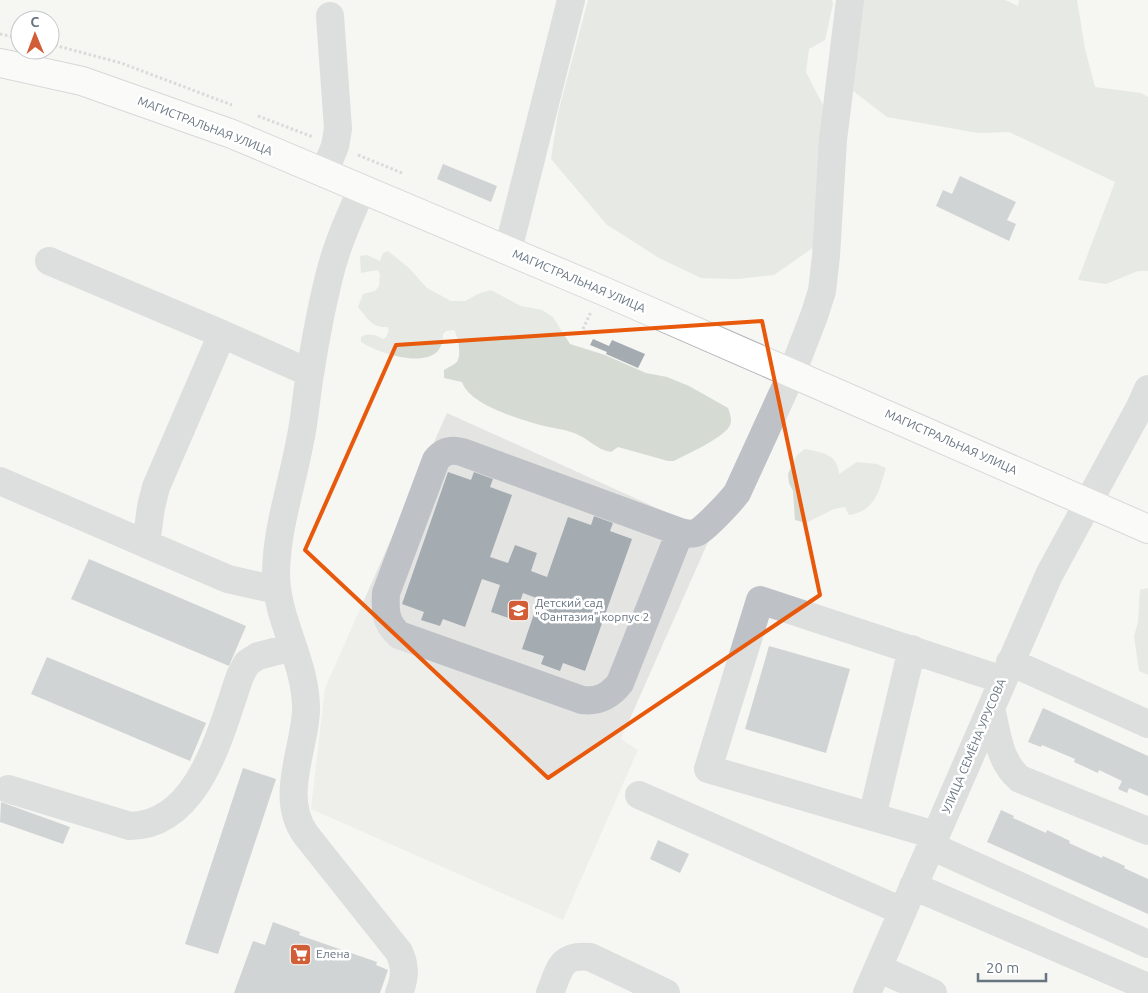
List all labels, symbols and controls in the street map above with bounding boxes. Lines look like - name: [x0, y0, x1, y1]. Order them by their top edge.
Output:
- north arrow: [10, 10, 60, 60]
- text: С: [30, 14, 39, 30]
- street label: МАГИСТРАЛЬНАЯ УЛИЦА: [136, 94, 275, 157]
- street label: МАГИСТРАЛЬНАЯ УЛИЦА: [511, 247, 648, 315]
- street label: МАГИСТРАЛЬНАЯ УЛИЦА: [883, 406, 1020, 477]
- place label: Детский сад "Фантазия" корпус 2: [535, 596, 649, 623]
- school or university icon: Детский сад "Фантазия" корпус 2: [507, 598, 531, 622]
- street label: УЛИЦА СЕМЁНА УРУСОВА: [939, 676, 1008, 815]
- supermarket icon: Елена: [288, 942, 312, 966]
- place label: Елена: [316, 947, 350, 960]
- scale bar: [978, 950, 1046, 982]
- text: 20 m: [986, 959, 1019, 976]

